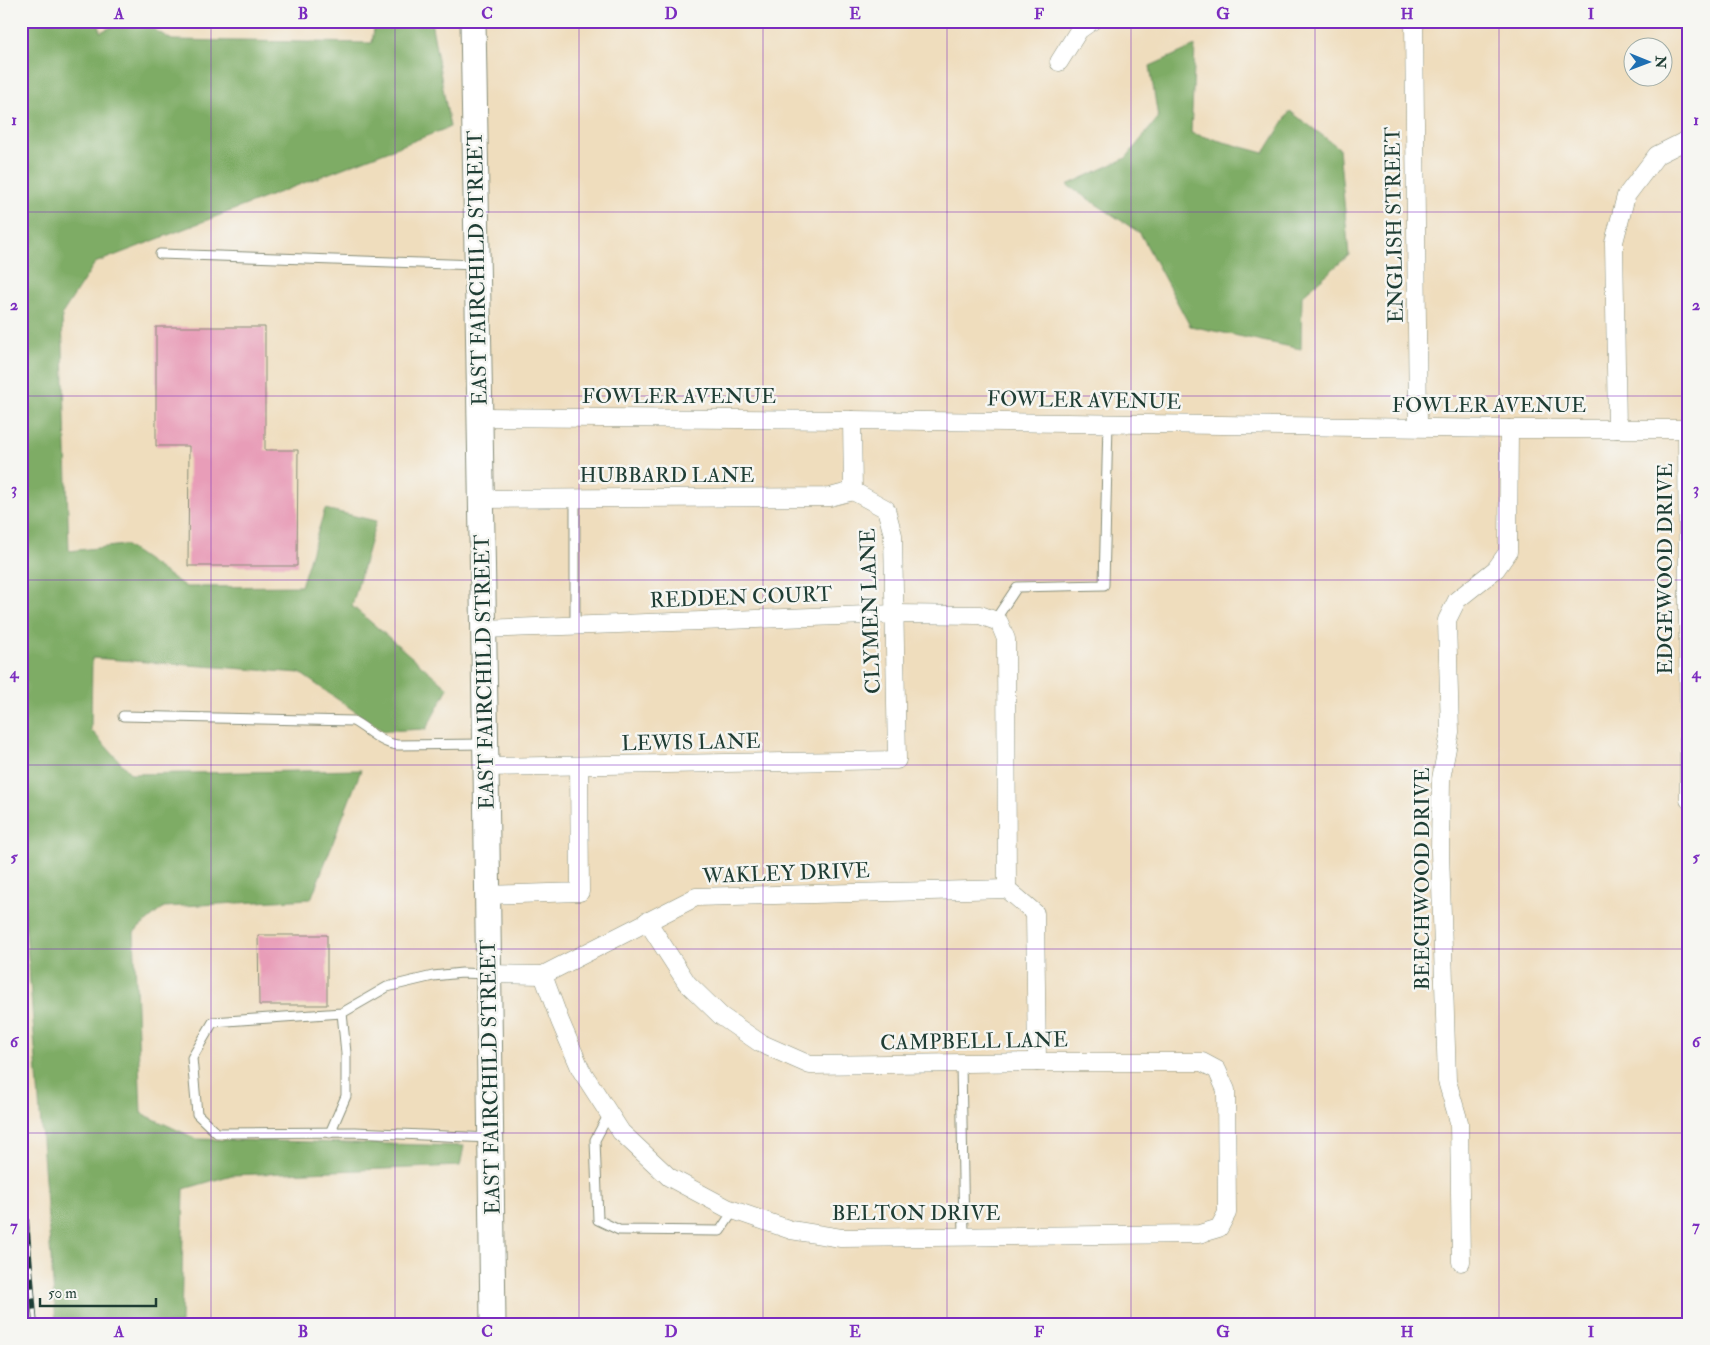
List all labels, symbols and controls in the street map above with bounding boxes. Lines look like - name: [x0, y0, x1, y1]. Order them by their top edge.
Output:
- text: A: [113, 4, 125, 24]
- text: B: [298, 4, 308, 24]
- text: C: [481, 4, 493, 24]
- text: D: [664, 4, 678, 24]
- text: E: [849, 4, 861, 24]
- text: F: [1034, 4, 1044, 24]
- text: G: [1216, 4, 1230, 24]
- text: H: [1400, 4, 1414, 24]
- text: I: [1588, 4, 1595, 24]
- north arrow: [1622, 38, 1672, 88]
- text: N: [1652, 55, 1669, 69]
- text: 1: [11, 110, 17, 130]
- text: 1: [1693, 110, 1699, 130]
- street label: ENGLISH STREET: [1379, 126, 1410, 323]
- street label: EAST FAIRCHILD STREET: [462, 130, 493, 406]
- text: 2: [10, 295, 18, 315]
- text: 2: [1692, 295, 1700, 315]
- street label: FOWLER AVENUE: [582, 383, 776, 410]
- street label: FOWLER AVENUE: [987, 385, 1181, 416]
- street label: FOWLER AVENUE: [1392, 392, 1586, 419]
- street label: HUBBARD LANE: [579, 462, 755, 489]
- street label: EDGEWOOD DRIVE: [1652, 463, 1679, 675]
- text: 3: [11, 479, 17, 499]
- text: 3: [1693, 479, 1699, 499]
- street label: CLYMEN LANE: [854, 528, 887, 694]
- street label: EAST FAIRCHILD STREET: [469, 534, 500, 810]
- street label: REDDEN COURT: [649, 581, 833, 614]
- text: 4: [9, 663, 20, 683]
- text: 4: [1691, 663, 1702, 683]
- street label: LEWIS LANE: [621, 728, 761, 757]
- street label: BEECHWOOD DRIVE: [1409, 767, 1436, 991]
- text: 5: [10, 847, 18, 867]
- text: 5: [1692, 847, 1700, 867]
- street label: WAKLEY DRIVE: [701, 857, 870, 890]
- street label: EAST FAIRCHILD STREET: [475, 939, 506, 1215]
- street label: CAMPBELL LANE: [880, 1026, 1068, 1057]
- text: 6: [10, 1032, 20, 1052]
- text: 6: [1692, 1032, 1702, 1052]
- street label: BELTON DRIVE: [832, 1200, 1000, 1227]
- text: 7: [10, 1216, 18, 1236]
- text: 7: [1692, 1216, 1700, 1236]
- scale bar: [40, 1275, 156, 1307]
- text: 50 m: [48, 1284, 77, 1303]
- text: A: [113, 1322, 125, 1342]
- text: B: [298, 1322, 308, 1342]
- text: C: [481, 1322, 493, 1342]
- text: D: [664, 1322, 678, 1342]
- text: E: [849, 1322, 861, 1342]
- text: F: [1034, 1322, 1044, 1342]
- text: G: [1216, 1322, 1230, 1342]
- text: H: [1400, 1322, 1414, 1342]
- text: I: [1588, 1322, 1595, 1342]

